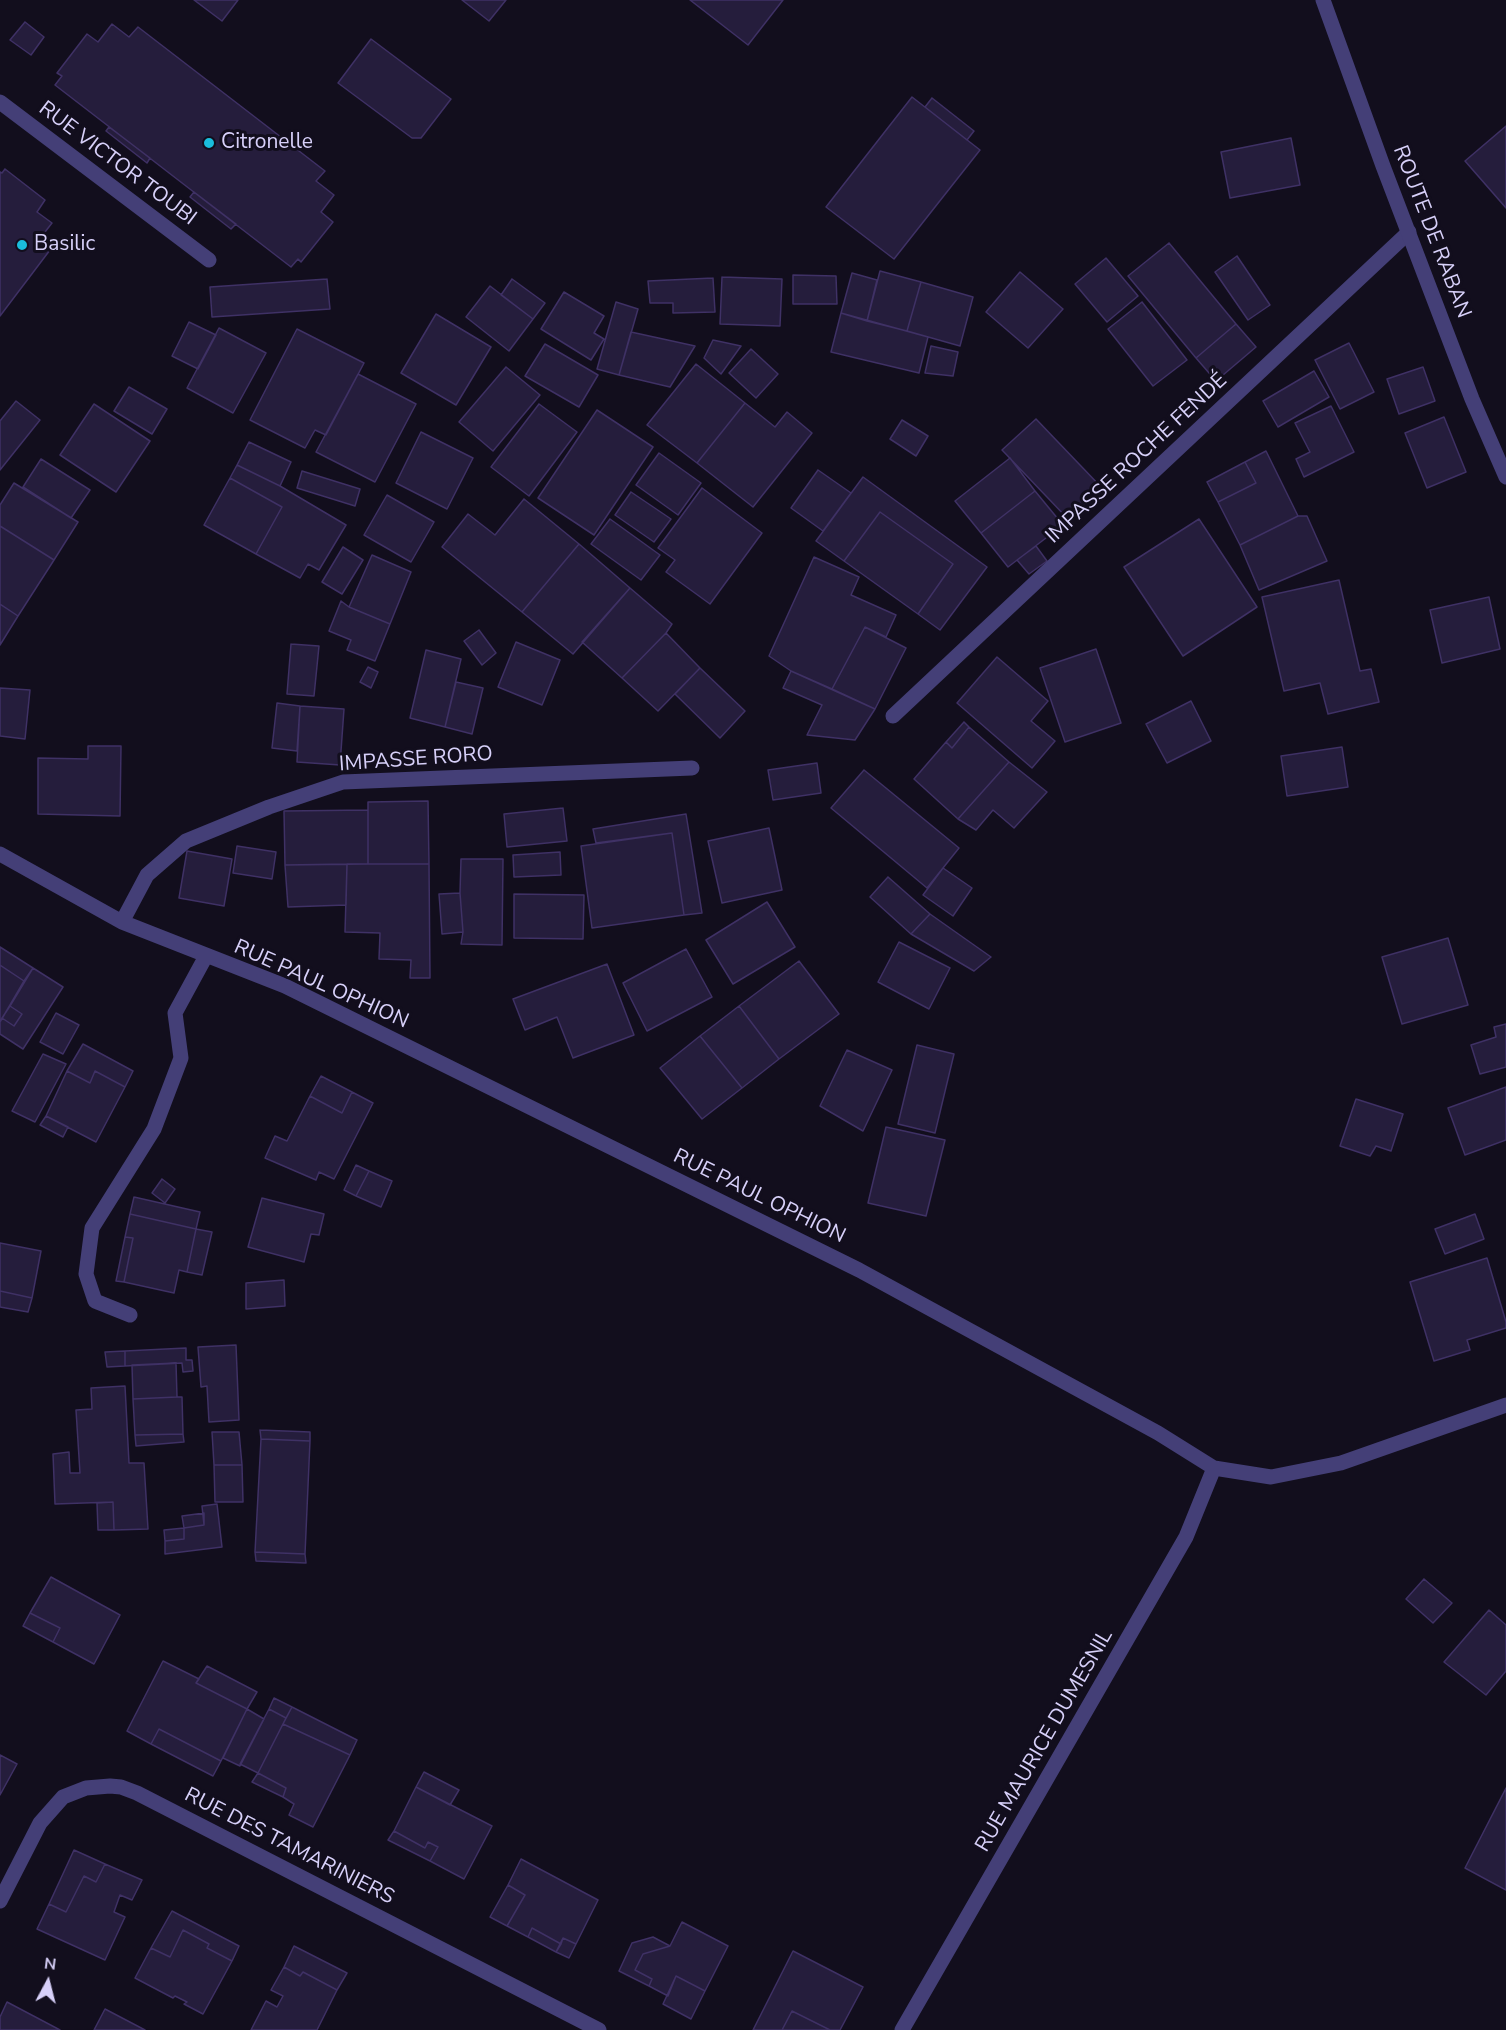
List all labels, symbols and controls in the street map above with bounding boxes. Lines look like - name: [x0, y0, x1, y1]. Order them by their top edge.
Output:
- street label: RUE VICTOR TOUBI: [33, 97, 201, 231]
- place label: Citronelle: [221, 130, 313, 156]
- marker: Citronelle: [202, 136, 216, 150]
- street label: ROUTE DE RABAN: [1386, 142, 1476, 322]
- place label: Basilic: [34, 232, 95, 258]
- marker: Basilic: [15, 238, 29, 252]
- street label: IMPASSE ROCHE FENDÉ: [1041, 368, 1233, 550]
- street label: IMPASSE RORO: [338, 742, 494, 778]
- street label: RUE PAUL OPHION: [230, 935, 412, 1035]
- street label: RUE PAUL OPHION: [669, 1144, 849, 1250]
- street label: RUE MAURICE DUMESNIL: [971, 1625, 1119, 1857]
- street label: RUE DES TAMARINIERS: [180, 1783, 398, 1911]
- north arrow: [18, 1952, 78, 2012]
- text: N: [43, 1952, 57, 1976]

